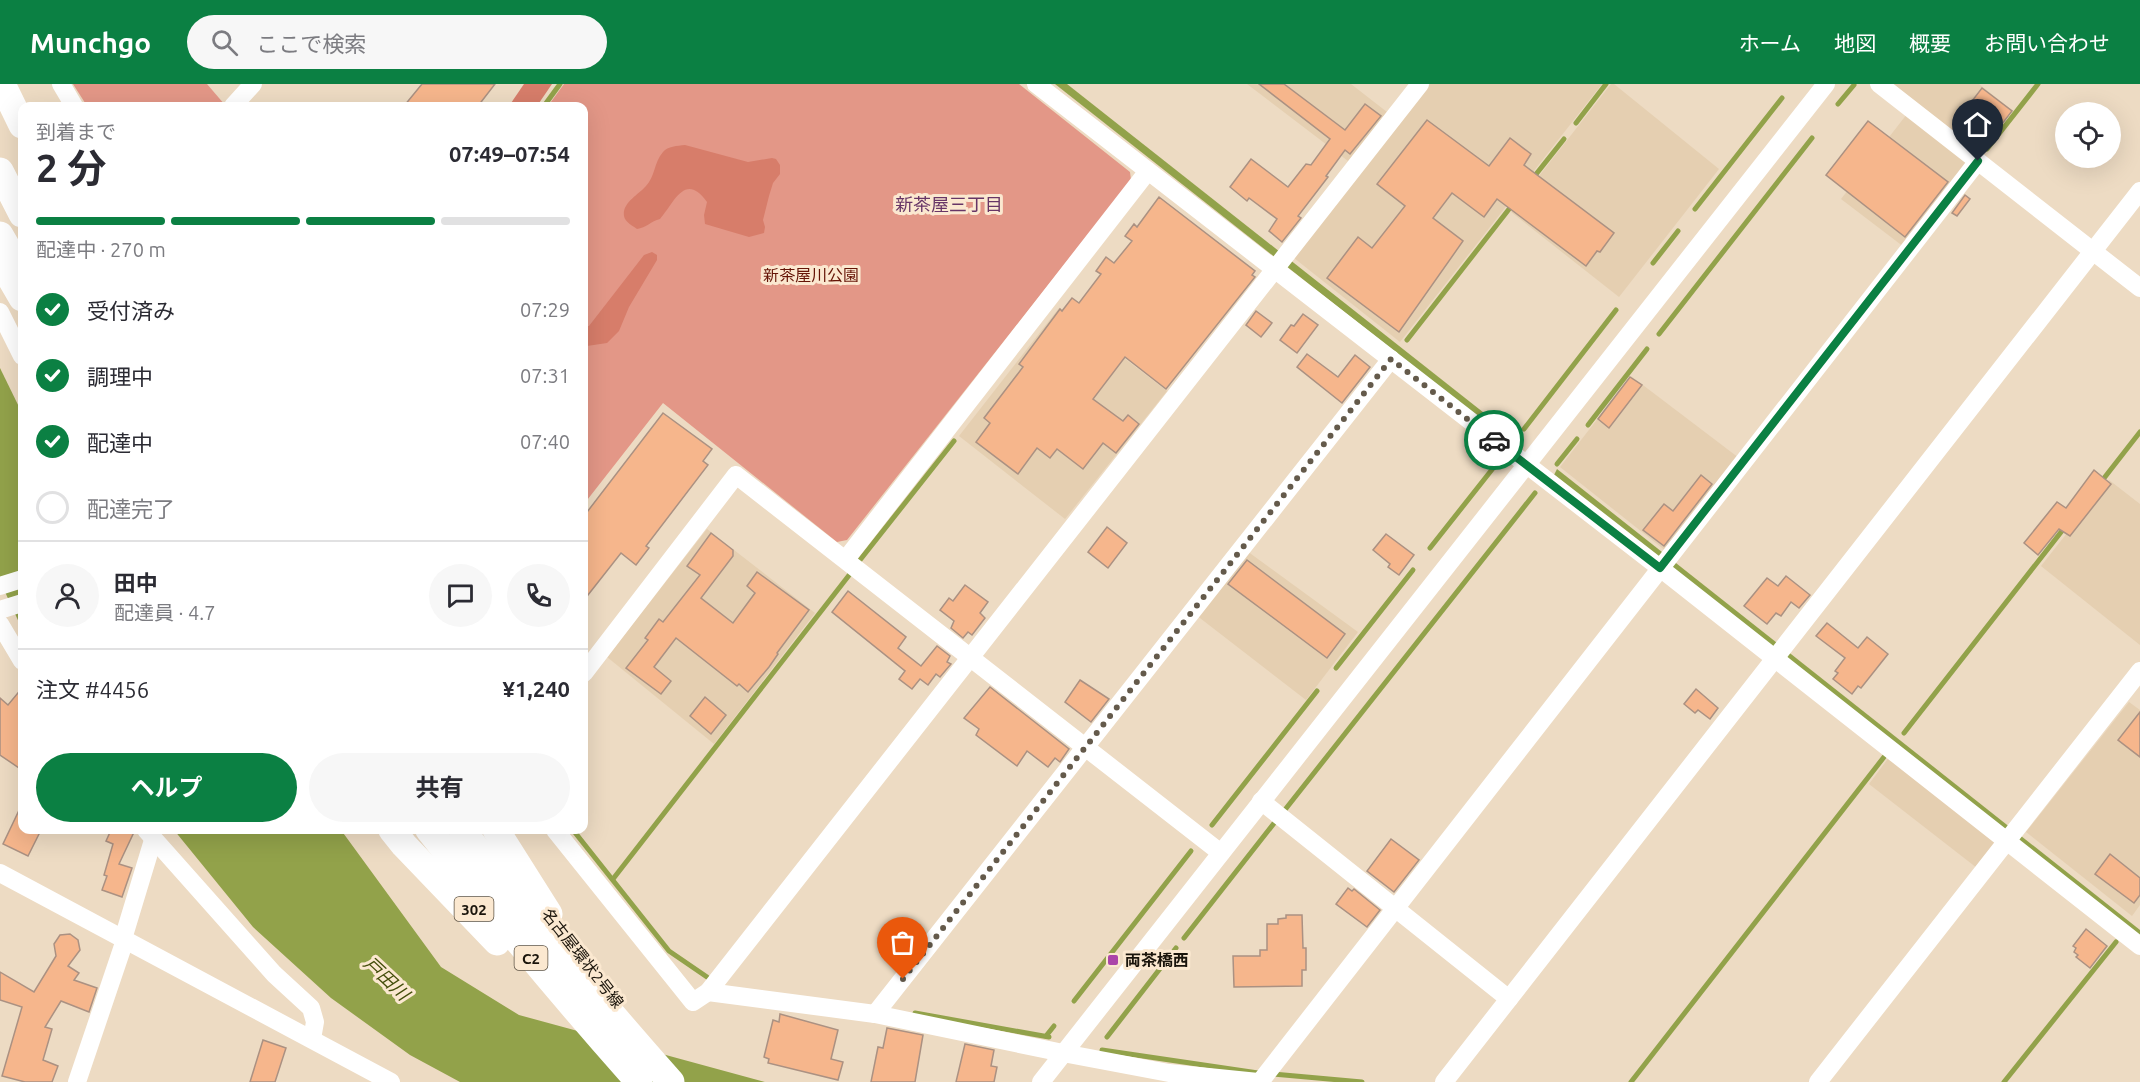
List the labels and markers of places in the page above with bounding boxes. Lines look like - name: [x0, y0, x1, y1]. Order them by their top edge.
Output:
- pin: [1952, 99, 2003, 161]
- pin: [877, 917, 928, 979]
- place label: 両茶橋西: [1125, 951, 1189, 969]
- marker: 両茶橋西: [1106, 953, 1120, 967]

